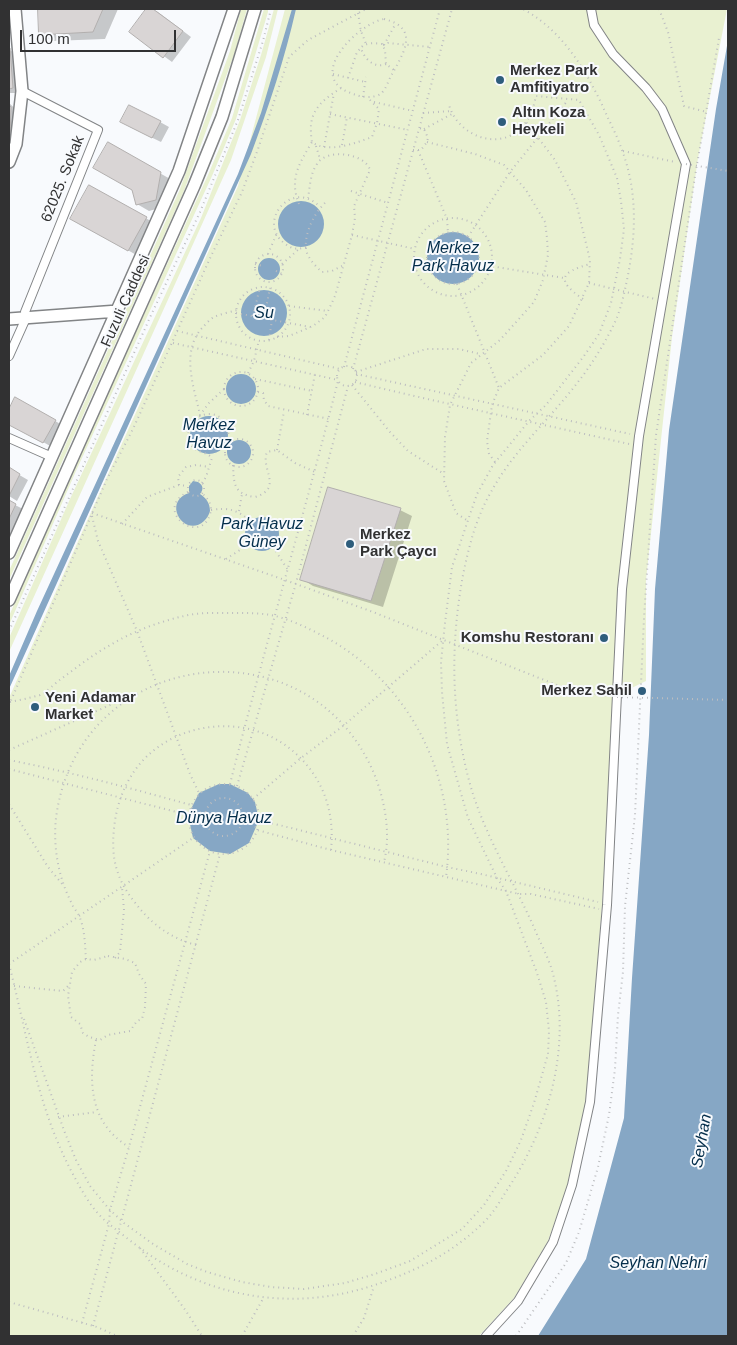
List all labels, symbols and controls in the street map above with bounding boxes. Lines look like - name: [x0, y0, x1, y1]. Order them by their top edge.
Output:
- scale bar: [22, 20, 179, 52]
- text: 100 m: [28, 30, 70, 47]
- place label: Merkez Park Amfitiyatro: [510, 62, 598, 97]
- marker: Merkez Park Amfitiyatro: [494, 74, 506, 86]
- place label: Altın Koza Heykeli: [512, 104, 585, 139]
- marker: Altın Koza Heykeli: [496, 116, 508, 128]
- street label: 62025. Sokak: [37, 133, 89, 225]
- water label: Merkez Park Havuz: [412, 239, 494, 277]
- street label: Fuzuli Caddesi: [98, 252, 154, 350]
- water label: Su: [254, 304, 274, 324]
- water label: Merkez Havuz: [183, 416, 235, 454]
- water label: Park Havuz Güney: [221, 515, 303, 553]
- place label: Merkez Park Çaycı: [360, 526, 437, 561]
- marker: Merkez Park Çaycı: [344, 538, 356, 550]
- place label: Komshu Restoranı: [461, 629, 594, 647]
- marker: Komshu Restoranı: [598, 632, 610, 644]
- place label: Merkez Sahil: [541, 682, 632, 700]
- marker: Merkez Sahil: [636, 685, 648, 697]
- place label: Yeni Adamar Market: [45, 689, 136, 724]
- marker: Yeni Adamar Market: [29, 701, 41, 713]
- water label: Dünya Havuz: [176, 809, 272, 829]
- water label: Seyhan: [688, 1113, 716, 1169]
- water label: Seyhan Nehri: [610, 1254, 706, 1274]

